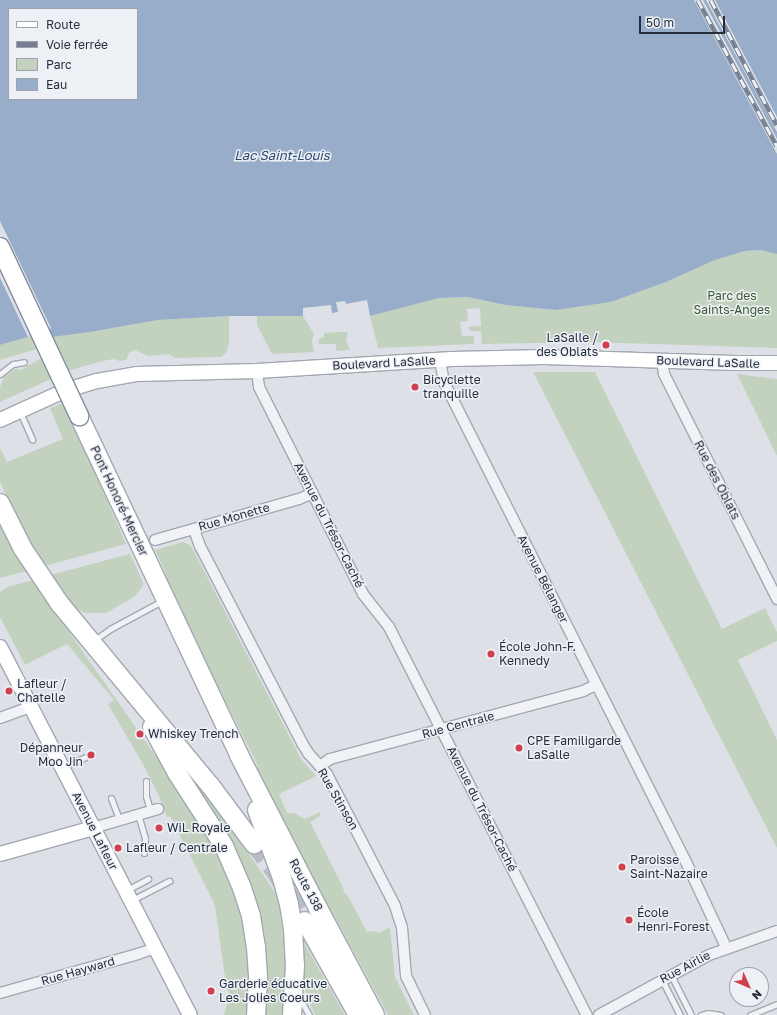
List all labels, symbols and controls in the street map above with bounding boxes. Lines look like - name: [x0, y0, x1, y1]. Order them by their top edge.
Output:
- legend: [8, 8, 138, 100]
- scale bar: [641, 8, 727, 34]
- text: 50 m: [646, 15, 674, 30]
- text: Route: [46, 17, 80, 32]
- text: Voie ferrée: [46, 37, 108, 52]
- text: Parc: [46, 57, 72, 72]
- text: Eau: [46, 77, 67, 92]
- water label: Lac Saint-Louis: [234, 147, 330, 163]
- park label: Parc des Saints-Anges: [694, 289, 770, 317]
- place label: LaSalle / des Oblats: [536, 331, 598, 359]
- marker: LaSalle / des Oblats: [601, 340, 611, 350]
- street label: Boulevard LaSalle: [332, 353, 436, 373]
- street label: Boulevard LaSalle: [656, 353, 760, 371]
- place label: Bicyclette tranquille: [423, 373, 481, 401]
- marker: Bicyclette tranquille: [410, 382, 420, 392]
- street label: Rue des Oblats: [691, 438, 743, 522]
- street label: Pont Honoré-Mercier: [87, 443, 151, 559]
- street label: Avenue du Trésor-Caché: [291, 460, 367, 590]
- street label: Rue Monette: [197, 500, 271, 534]
- street label: Avenue Bélanger: [514, 532, 572, 626]
- place label: École John-F. Kennedy: [499, 640, 576, 668]
- marker: École John-F. Kennedy: [486, 649, 496, 659]
- place label: Lafleur / Chatelle: [17, 677, 66, 705]
- marker: Lafleur / Chatelle: [4, 686, 14, 696]
- street label: Rue Centrale: [420, 708, 496, 742]
- place label: Whiskey Trench: [148, 727, 239, 741]
- marker: Whiskey Trench: [135, 729, 145, 739]
- place label: CPE Familigarde LaSalle: [527, 734, 621, 762]
- place label: Dépanneur Moo Jin: [20, 741, 83, 769]
- marker: CPE Familigarde LaSalle: [514, 743, 524, 753]
- street label: Avenue du Trésor-Caché: [444, 744, 520, 874]
- marker: Dépanneur Moo Jin: [86, 750, 96, 760]
- street label: Rue Stinson: [315, 766, 361, 832]
- street label: Avenue Lafleur: [69, 789, 121, 873]
- place label: WiL Royale: [167, 821, 230, 835]
- marker: WiL Royale: [154, 823, 164, 833]
- place label: Lafleur / Centrale: [126, 841, 228, 855]
- marker: Lafleur / Centrale: [113, 843, 123, 853]
- place label: Paroisse Saint-Nazaire: [630, 853, 708, 881]
- street label: Route 138: [286, 856, 326, 914]
- marker: Paroisse Saint-Nazaire: [617, 862, 627, 872]
- place label: École Henri-Forest: [637, 906, 710, 934]
- marker: École Henri-Forest: [624, 915, 634, 925]
- street label: Rue Airlie: [657, 948, 713, 986]
- street label: Rue Hayward: [40, 954, 116, 988]
- north arrow: [729, 967, 769, 1007]
- place label: Garderie éducative Les Jolies Coeurs: [219, 977, 327, 1005]
- marker: Garderie éducative Les Jolies Coeurs: [206, 986, 216, 996]
- text: N: [750, 988, 765, 1003]

